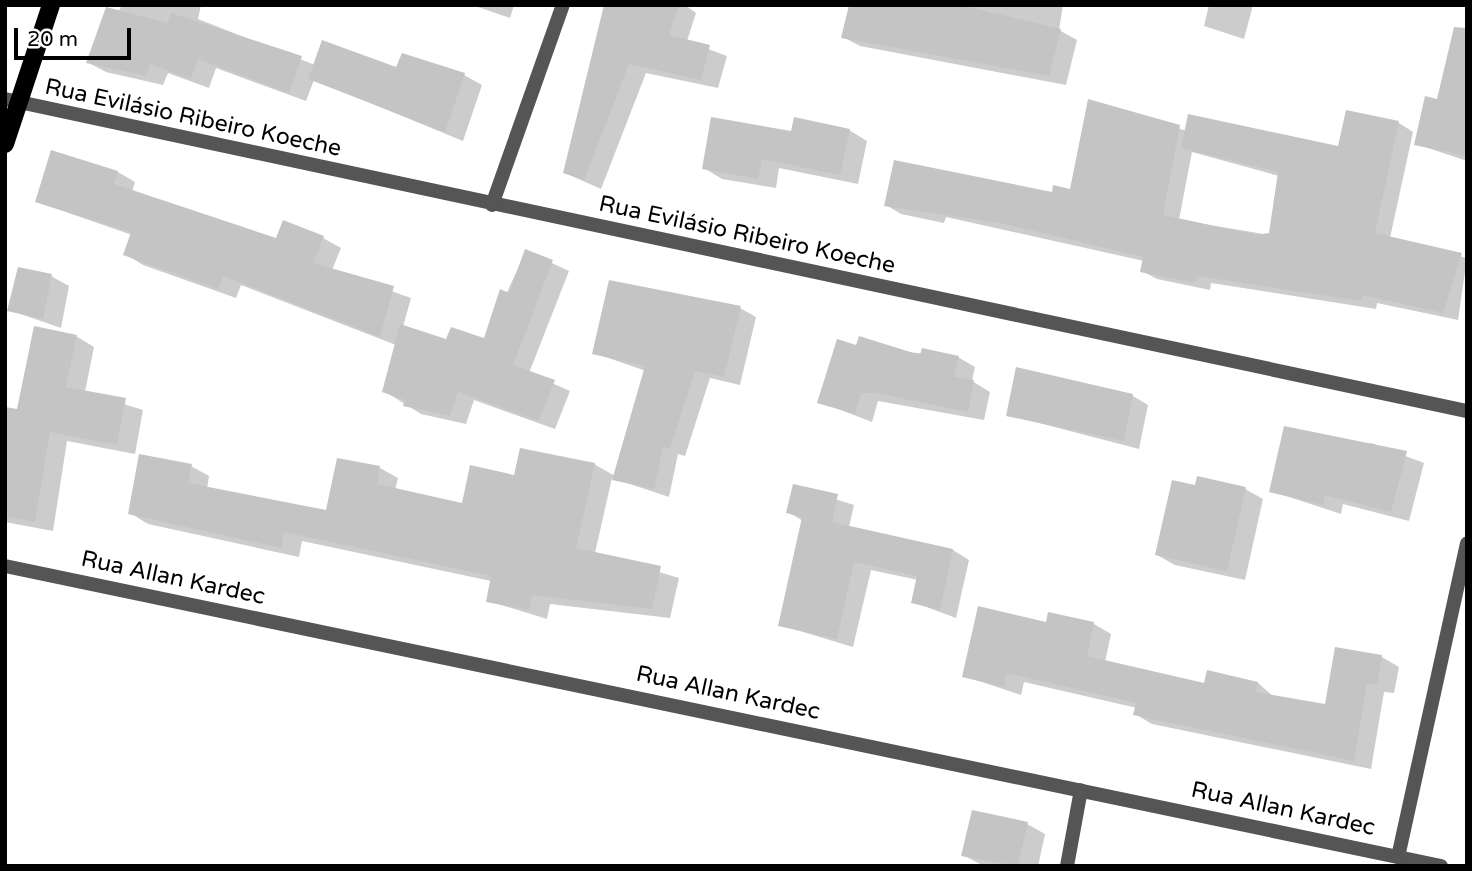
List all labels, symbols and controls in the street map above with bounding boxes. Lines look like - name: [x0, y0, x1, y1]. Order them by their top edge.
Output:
- scale bar: [18, 14, 135, 58]
- text: 20 m: [27, 27, 78, 52]
- street label: Rua Evilásio Ribeiro Koeche: [42, 73, 344, 163]
- street label: Rua Evilásio Ribeiro Koeche: [596, 190, 898, 280]
- street label: Rua Allan Kardec: [79, 545, 267, 611]
- street label: Rua Allan Kardec: [634, 660, 822, 726]
- street label: Rua Allan Kardec: [1189, 776, 1377, 842]

